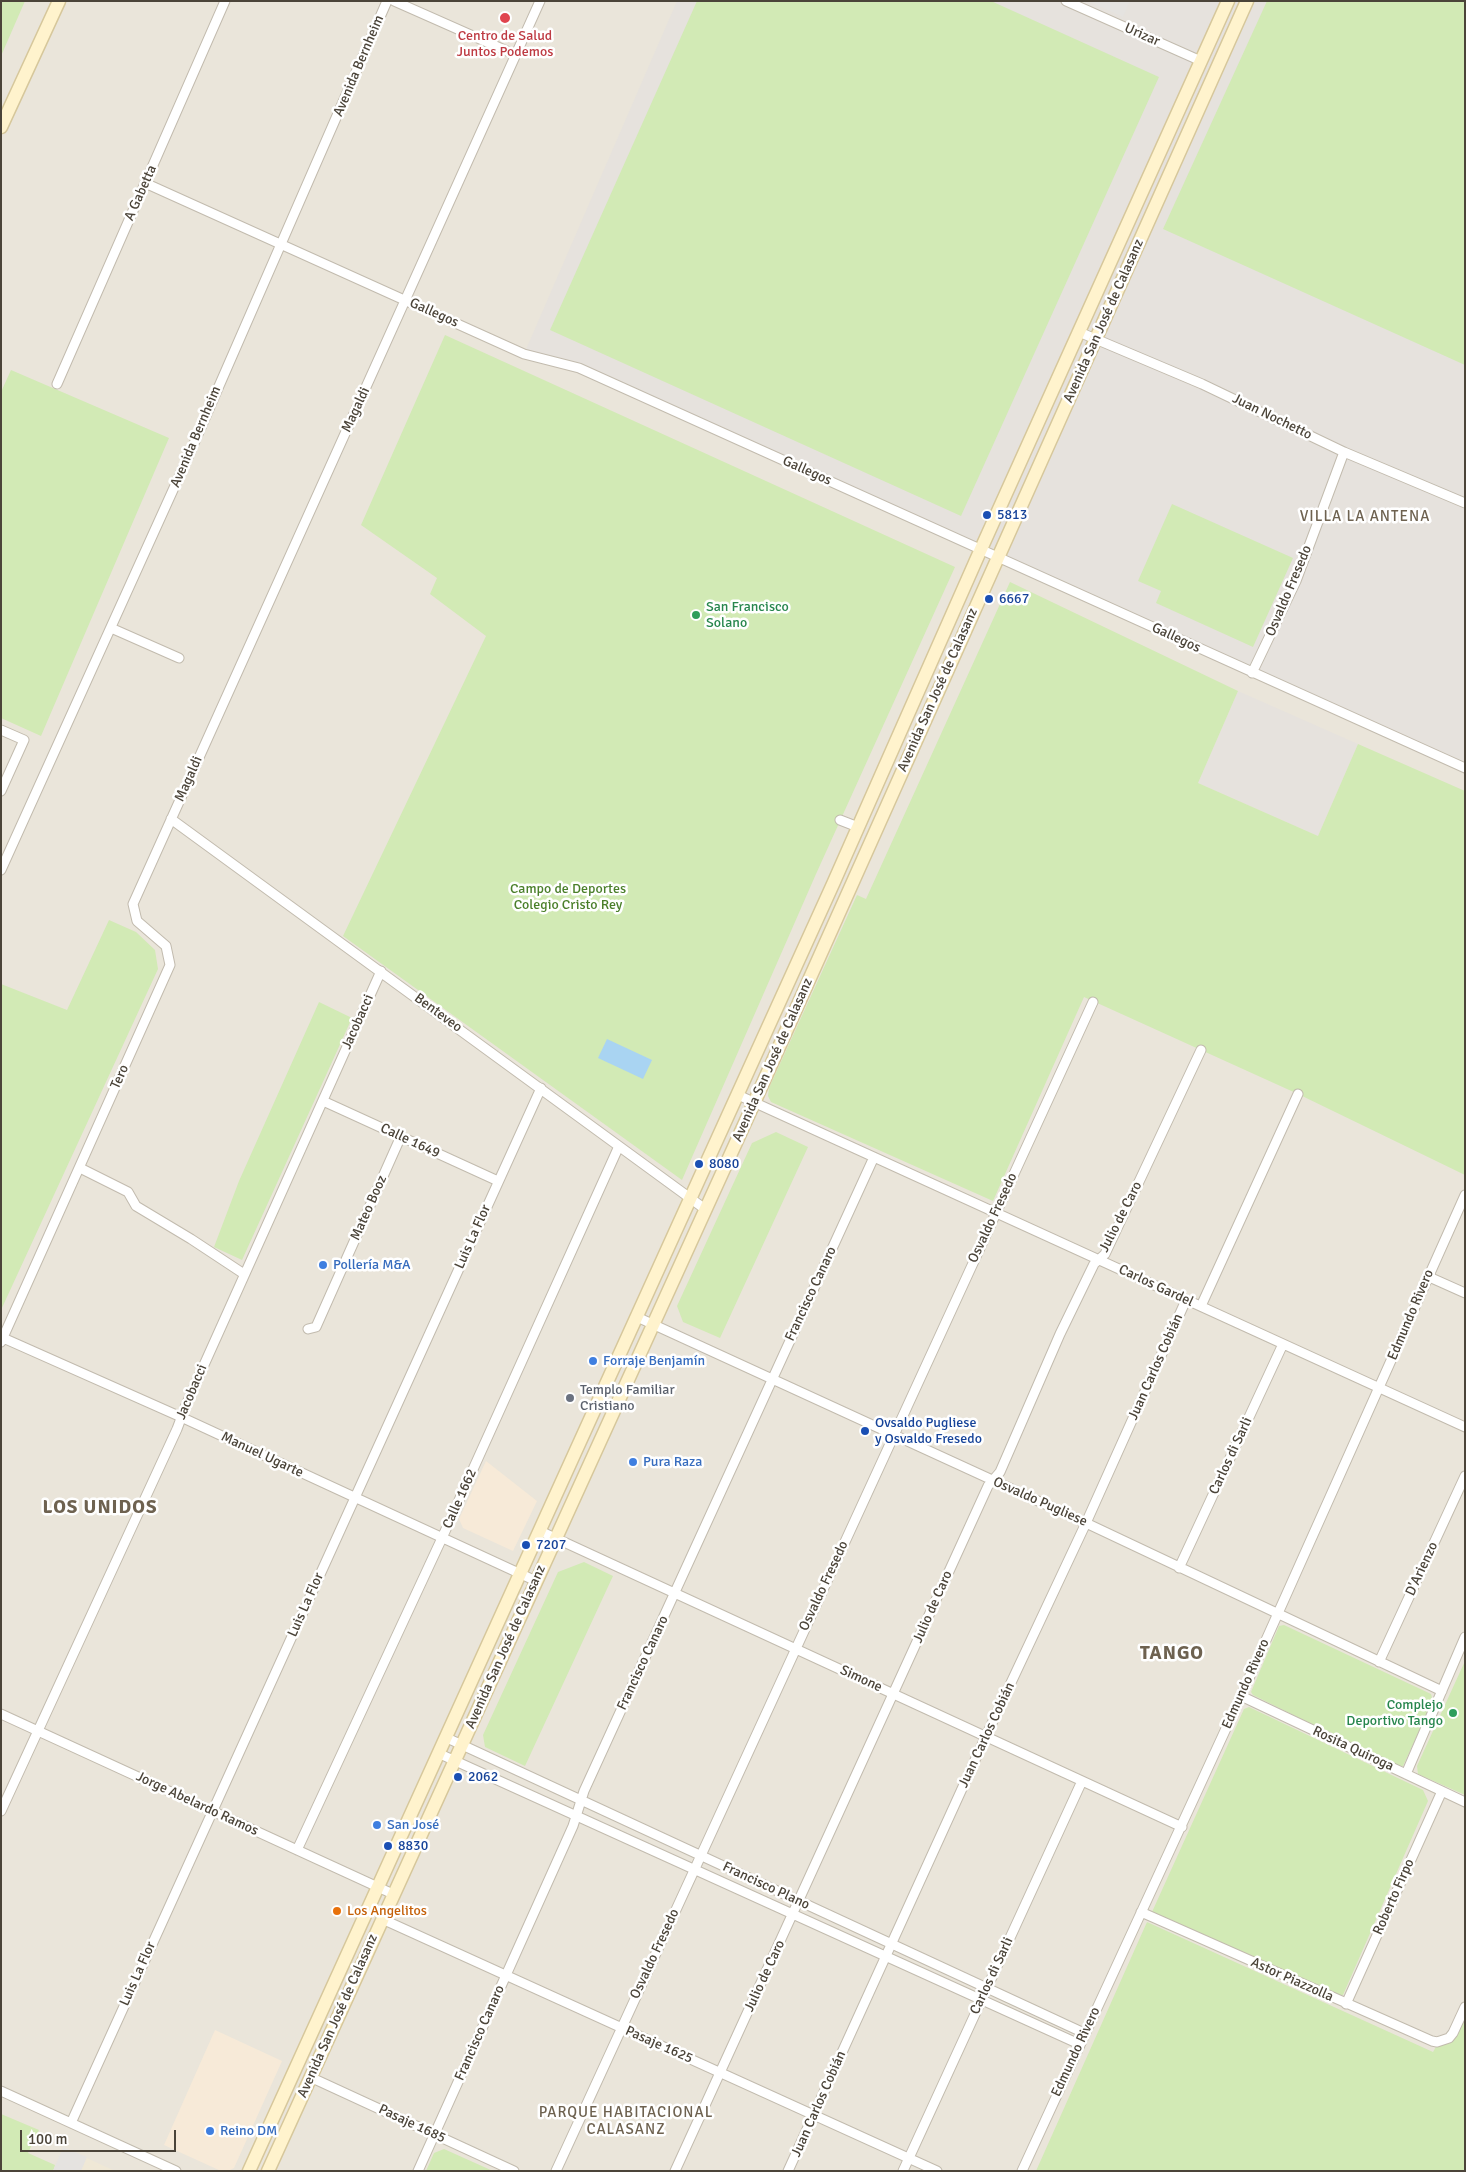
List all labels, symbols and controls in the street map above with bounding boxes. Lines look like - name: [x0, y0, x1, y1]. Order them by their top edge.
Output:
- marker: Centro de Salud Juntos Podemos: [498, 11, 512, 25]
- street label: Avenida Bernheim: [330, 13, 388, 119]
- street label: Urizar: [1122, 20, 1162, 50]
- place label: Centro de Salud Juntos Podemos: [457, 28, 553, 60]
- street label: A Gabetta: [121, 163, 161, 223]
- street label: Avenida San José de Calasanz: [1060, 237, 1148, 405]
- street label: Gallegos: [407, 295, 461, 331]
- street label: Avenida Bernheim: [167, 384, 225, 490]
- street label: Magaldi: [338, 385, 374, 435]
- street label: Juan Nochetto: [1229, 390, 1315, 444]
- street label: Gallegos: [780, 453, 834, 489]
- place label: 5813: [997, 507, 1027, 523]
- district label: VILLA LA ANTENA: [1298, 508, 1432, 526]
- marker: 5813: [981, 509, 993, 521]
- street label: Osvaldo Fresedo: [1262, 543, 1316, 639]
- place label: 6667: [999, 591, 1029, 607]
- marker: 6667: [983, 593, 995, 605]
- place label: San Francisco Solano: [706, 599, 789, 632]
- street label: Avenida San José de Calasanz: [894, 606, 982, 774]
- marker: San Francisco Solano: [690, 609, 702, 621]
- street label: Gallegos: [1149, 619, 1203, 657]
- street label: Magaldi: [172, 754, 206, 804]
- park label: Campo de Deportes Colegio Cristo Rey: [510, 881, 626, 914]
- street label: Avenida San José de Calasanz: [729, 976, 817, 1144]
- street label: Benteveo: [411, 990, 465, 1036]
- street label: Jacobacci: [338, 992, 378, 1052]
- street label: Tero: [107, 1062, 133, 1092]
- street label: Calle 1649: [378, 1120, 442, 1162]
- place label: 8080: [709, 1156, 739, 1172]
- marker: 8080: [693, 1158, 705, 1170]
- street label: Osvaldo Fresedo: [965, 1170, 1021, 1266]
- street label: Mateo Booz: [347, 1173, 391, 1243]
- street label: Julio de Caro: [1096, 1179, 1146, 1255]
- street label: Luis La Flor: [451, 1202, 495, 1272]
- street label: Francisco Canaro: [782, 1244, 840, 1344]
- place label: Pollería M&A: [333, 1257, 411, 1273]
- marker: Pollería M&A: [317, 1259, 329, 1271]
- street label: Carlos Gardel: [1116, 1261, 1196, 1311]
- street label: Edmundo Rivero: [1384, 1267, 1438, 1363]
- street label: Juan Carlos Cobián: [1125, 1311, 1187, 1423]
- place label: Forraje Benjamín: [603, 1353, 705, 1369]
- marker: Forraje Benjamín: [587, 1355, 599, 1367]
- street label: Jacobacci: [173, 1362, 211, 1422]
- place label: Templo Familiar Cristiano: [580, 1382, 675, 1414]
- marker: Templo Familiar Cristiano: [564, 1392, 576, 1404]
- place label: Ovsaldo Pugliese y Osvaldo Fresedo: [875, 1415, 982, 1448]
- street label: Carlos di Sarli: [1206, 1415, 1256, 1497]
- marker: Ovsaldo Pugliese y Osvaldo Fresedo: [859, 1425, 871, 1437]
- street label: Manuel Ugarte: [218, 1429, 306, 1481]
- place label: Pura Raza: [643, 1454, 702, 1470]
- marker: Pura Raza: [627, 1456, 639, 1468]
- street label: Calle 1662: [439, 1466, 481, 1532]
- street label: Osvaldo Pugliese: [990, 1474, 1090, 1530]
- district label: LOS UNIDOS: [41, 1497, 159, 1519]
- place label: 7207: [536, 1537, 566, 1553]
- street label: Osvaldo Fresedo: [796, 1538, 852, 1634]
- marker: 7207: [520, 1539, 532, 1551]
- street label: D'Arienzo: [1402, 1539, 1442, 1599]
- street label: Avenida San José de Calasanz: [462, 1563, 550, 1731]
- street label: Julio de Caro: [910, 1568, 956, 1646]
- street label: Luis La Flor: [284, 1570, 328, 1640]
- street label: Francisco Canaro: [614, 1613, 672, 1713]
- street label: Edmundo Rivero: [1219, 1636, 1273, 1732]
- district label: TANGO: [1139, 1643, 1205, 1665]
- street label: Simone: [837, 1662, 885, 1696]
- street label: Juan Carlos Cobián: [955, 1680, 1019, 1790]
- place label: Complejo Deportivo Tango: [1346, 1697, 1443, 1730]
- marker: Complejo Deportivo Tango: [1447, 1707, 1459, 1719]
- street label: Rosita Quiroga: [1310, 1723, 1396, 1775]
- street label: Jorge Abelardo Ramos: [133, 1768, 261, 1840]
- place label: 2062: [468, 1769, 498, 1785]
- marker: 2062: [452, 1771, 464, 1783]
- place label: San José: [387, 1817, 439, 1833]
- marker: San José: [371, 1819, 383, 1831]
- place label: 8830: [398, 1838, 428, 1854]
- marker: 8830: [382, 1840, 394, 1852]
- street label: Roberto Firpo: [1370, 1856, 1418, 1938]
- street label: Francisco Plano: [720, 1858, 812, 1914]
- place label: Los Angelitos: [347, 1903, 427, 1919]
- marker: Los Angelitos: [331, 1905, 343, 1917]
- street label: Osvaldo Fresedo: [627, 1906, 683, 2002]
- street label: Avenida San José de Calasanz: [294, 1932, 382, 2100]
- street label: Carlos di Sarli: [967, 1935, 1017, 2017]
- street label: Julio de Caro: [741, 1937, 789, 2015]
- street label: Luis La Flor: [116, 1939, 160, 2009]
- street label: Astor Piazzolla: [1248, 1954, 1336, 2006]
- street label: Francisco Canaro: [451, 1983, 509, 2083]
- street label: Edmundo Rivero: [1048, 2005, 1104, 2099]
- street label: Pasaje 1625: [623, 2023, 695, 2067]
- street label: Juan Carlos Cobián: [788, 2048, 850, 2160]
- street label: Pasaje 1685: [376, 2101, 448, 2147]
- district label: PARQUE HABITACIONAL CALASANZ: [536, 2104, 716, 2139]
- scale bar: [22, 2120, 179, 2152]
- place label: Reino DM: [220, 2123, 277, 2139]
- marker: Reino DM: [204, 2125, 216, 2137]
- text: 100 m: [28, 2130, 68, 2148]

